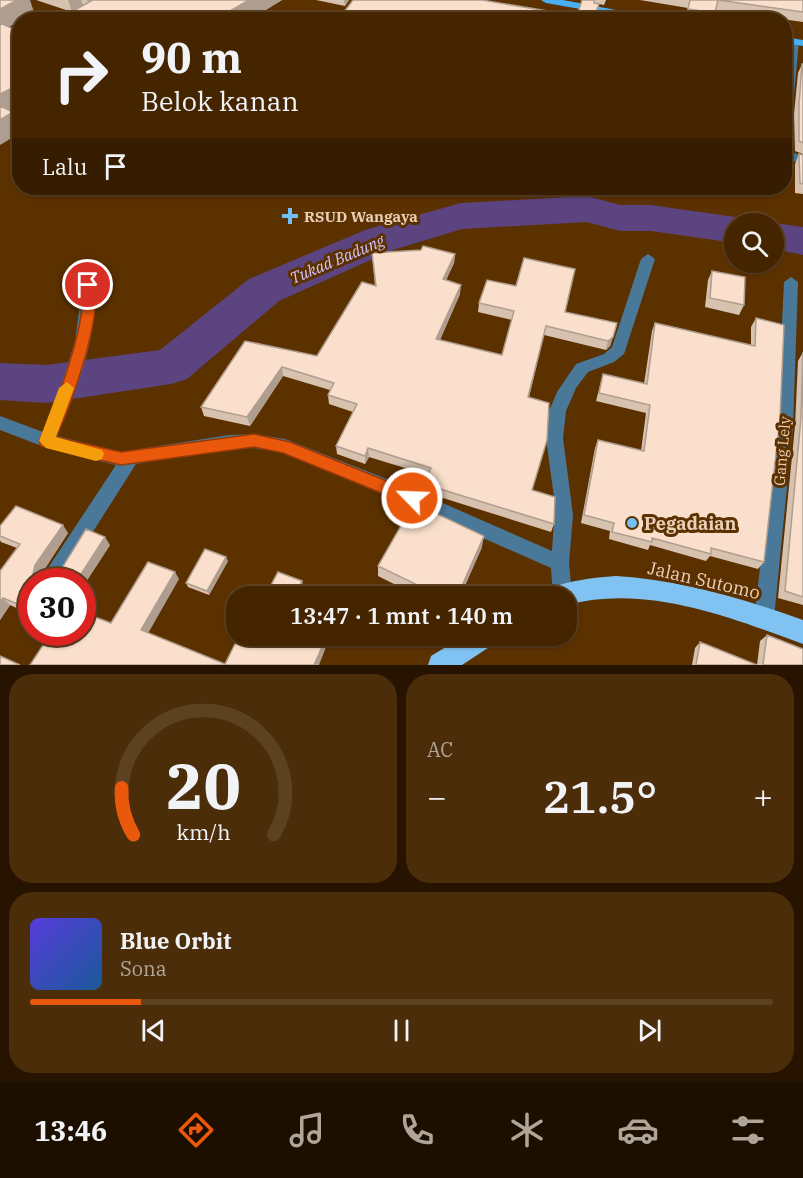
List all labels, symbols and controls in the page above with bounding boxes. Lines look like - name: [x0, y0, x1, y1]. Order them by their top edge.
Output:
- text: 90 m: [141, 30, 242, 85]
- icon: right: [42, 36, 120, 114]
- text: Belok kanan: [141, 83, 299, 118]
- icon: arrive: [99, 150, 132, 183]
- text: Lalu: [42, 152, 87, 181]
- marker: RSUD Wangaya: [281, 207, 299, 225]
- place label: RSUD Wangaya: [304, 207, 418, 226]
- map controls: [724, 213, 784, 273]
- button: search: [724, 213, 784, 273]
- water label: Tukad Badung: [287, 230, 388, 288]
- pin: [62, 259, 113, 310]
- icon: arrive: [71, 268, 104, 301]
- street label: Gang Lely: [769, 415, 795, 487]
- position arrow: [380, 466, 444, 530]
- place label: Pegadaian: [644, 512, 737, 535]
- marker: Pegadaian: [625, 516, 639, 530]
- street label: Jalan Sutomo: [646, 556, 762, 604]
- speed limit sign: 30: [18, 568, 96, 646]
- text: 13:47 · 1 mnt · 140 m: [290, 601, 513, 630]
- text: AC: [427, 736, 453, 763]
- text: 20: [166, 745, 240, 826]
- text: 21.5°: [543, 767, 657, 825]
- text: −: [427, 775, 447, 818]
- text: +: [753, 775, 773, 818]
- text: km/h: [176, 819, 230, 847]
- text: Blue Orbit: [120, 926, 231, 955]
- text: Sona: [120, 955, 167, 982]
- icon: previous: [137, 1014, 170, 1047]
- icon: pause: [385, 1014, 418, 1047]
- icon: next: [633, 1014, 666, 1047]
- icon: directions: [175, 1109, 217, 1151]
- icon: music: [286, 1109, 328, 1151]
- icon: phone: [396, 1109, 438, 1151]
- icon: climate: [506, 1109, 548, 1151]
- icon: car: [617, 1109, 659, 1151]
- icon: filters: [727, 1109, 769, 1151]
- text: 13:46: [34, 1113, 107, 1148]

